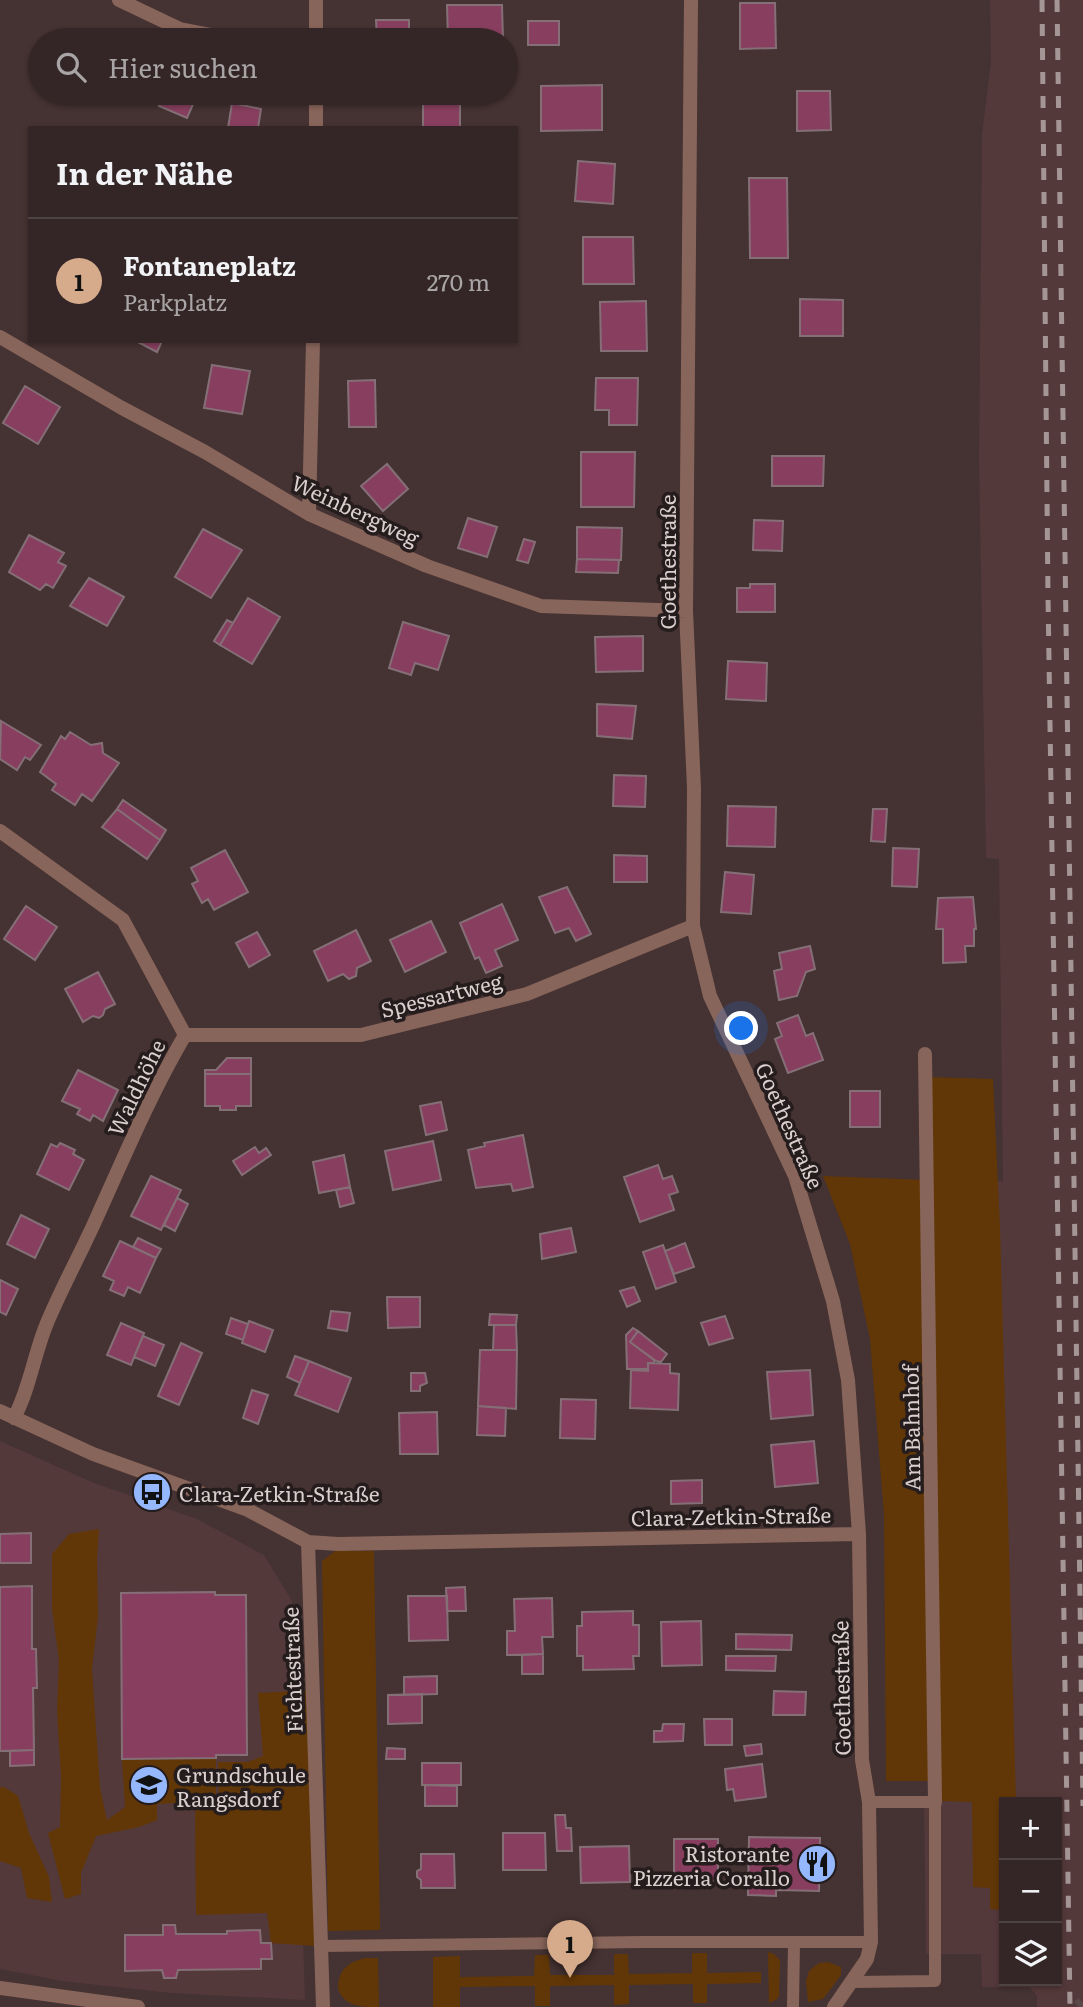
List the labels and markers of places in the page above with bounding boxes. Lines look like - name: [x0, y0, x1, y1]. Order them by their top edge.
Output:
- bus stop icon: Clara-Zetkin-Straße: [131, 1471, 173, 1513]
- place label: Clara-Zetkin-Straße: [179, 1477, 380, 1508]
- place label: Grundschule Rangsdorf: [176, 1758, 306, 1813]
- school or university icon: Grundschule Rangsdorf: [128, 1764, 170, 1806]
- place label: Ristorante Pizzeria Corallo: [633, 1837, 790, 1892]
- restaurant icon: Ristorante Pizzeria Corallo: [796, 1843, 838, 1885]
- pin: 1: [547, 1920, 593, 1978]

